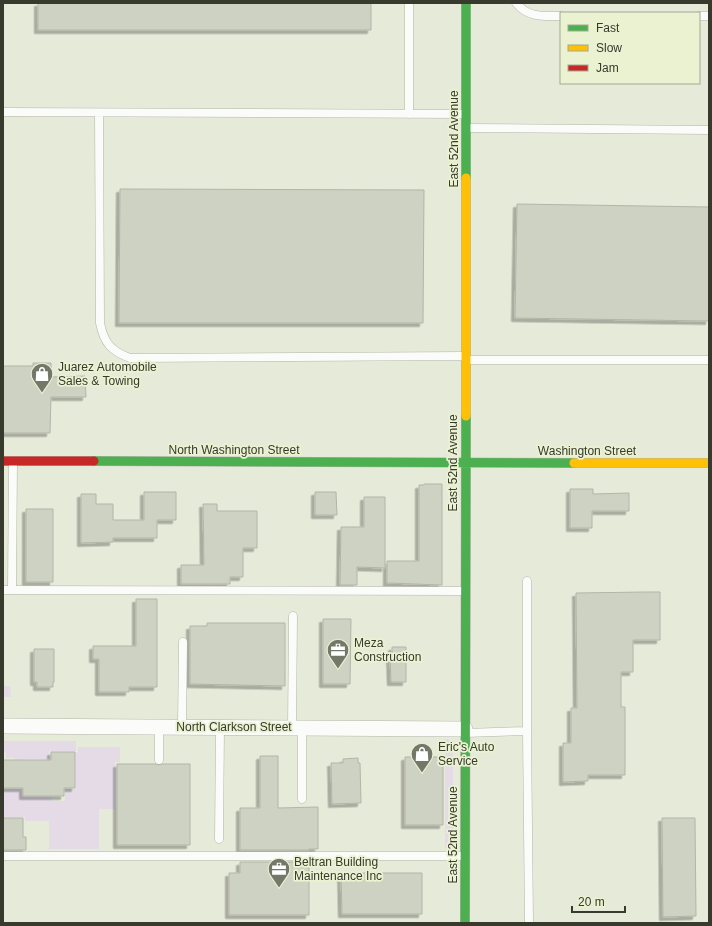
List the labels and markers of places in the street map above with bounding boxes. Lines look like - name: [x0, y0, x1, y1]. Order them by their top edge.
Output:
- place label: Juarez Automobile Sales & Towing: [58, 360, 157, 388]
- shop icon: Juarez Automobile Sales & Towing: [29, 361, 55, 394]
- place label: Meza Construction: [354, 636, 421, 664]
- office icon: Meza Construction: [325, 637, 351, 670]
- place label: Eric's Auto Service: [438, 740, 495, 768]
- shop icon: Eric's Auto Service: [409, 741, 435, 774]
- place label: Beltran Building Maintenance Inc: [294, 855, 382, 883]
- office icon: Beltran Building Maintenance Inc: [266, 856, 292, 889]

